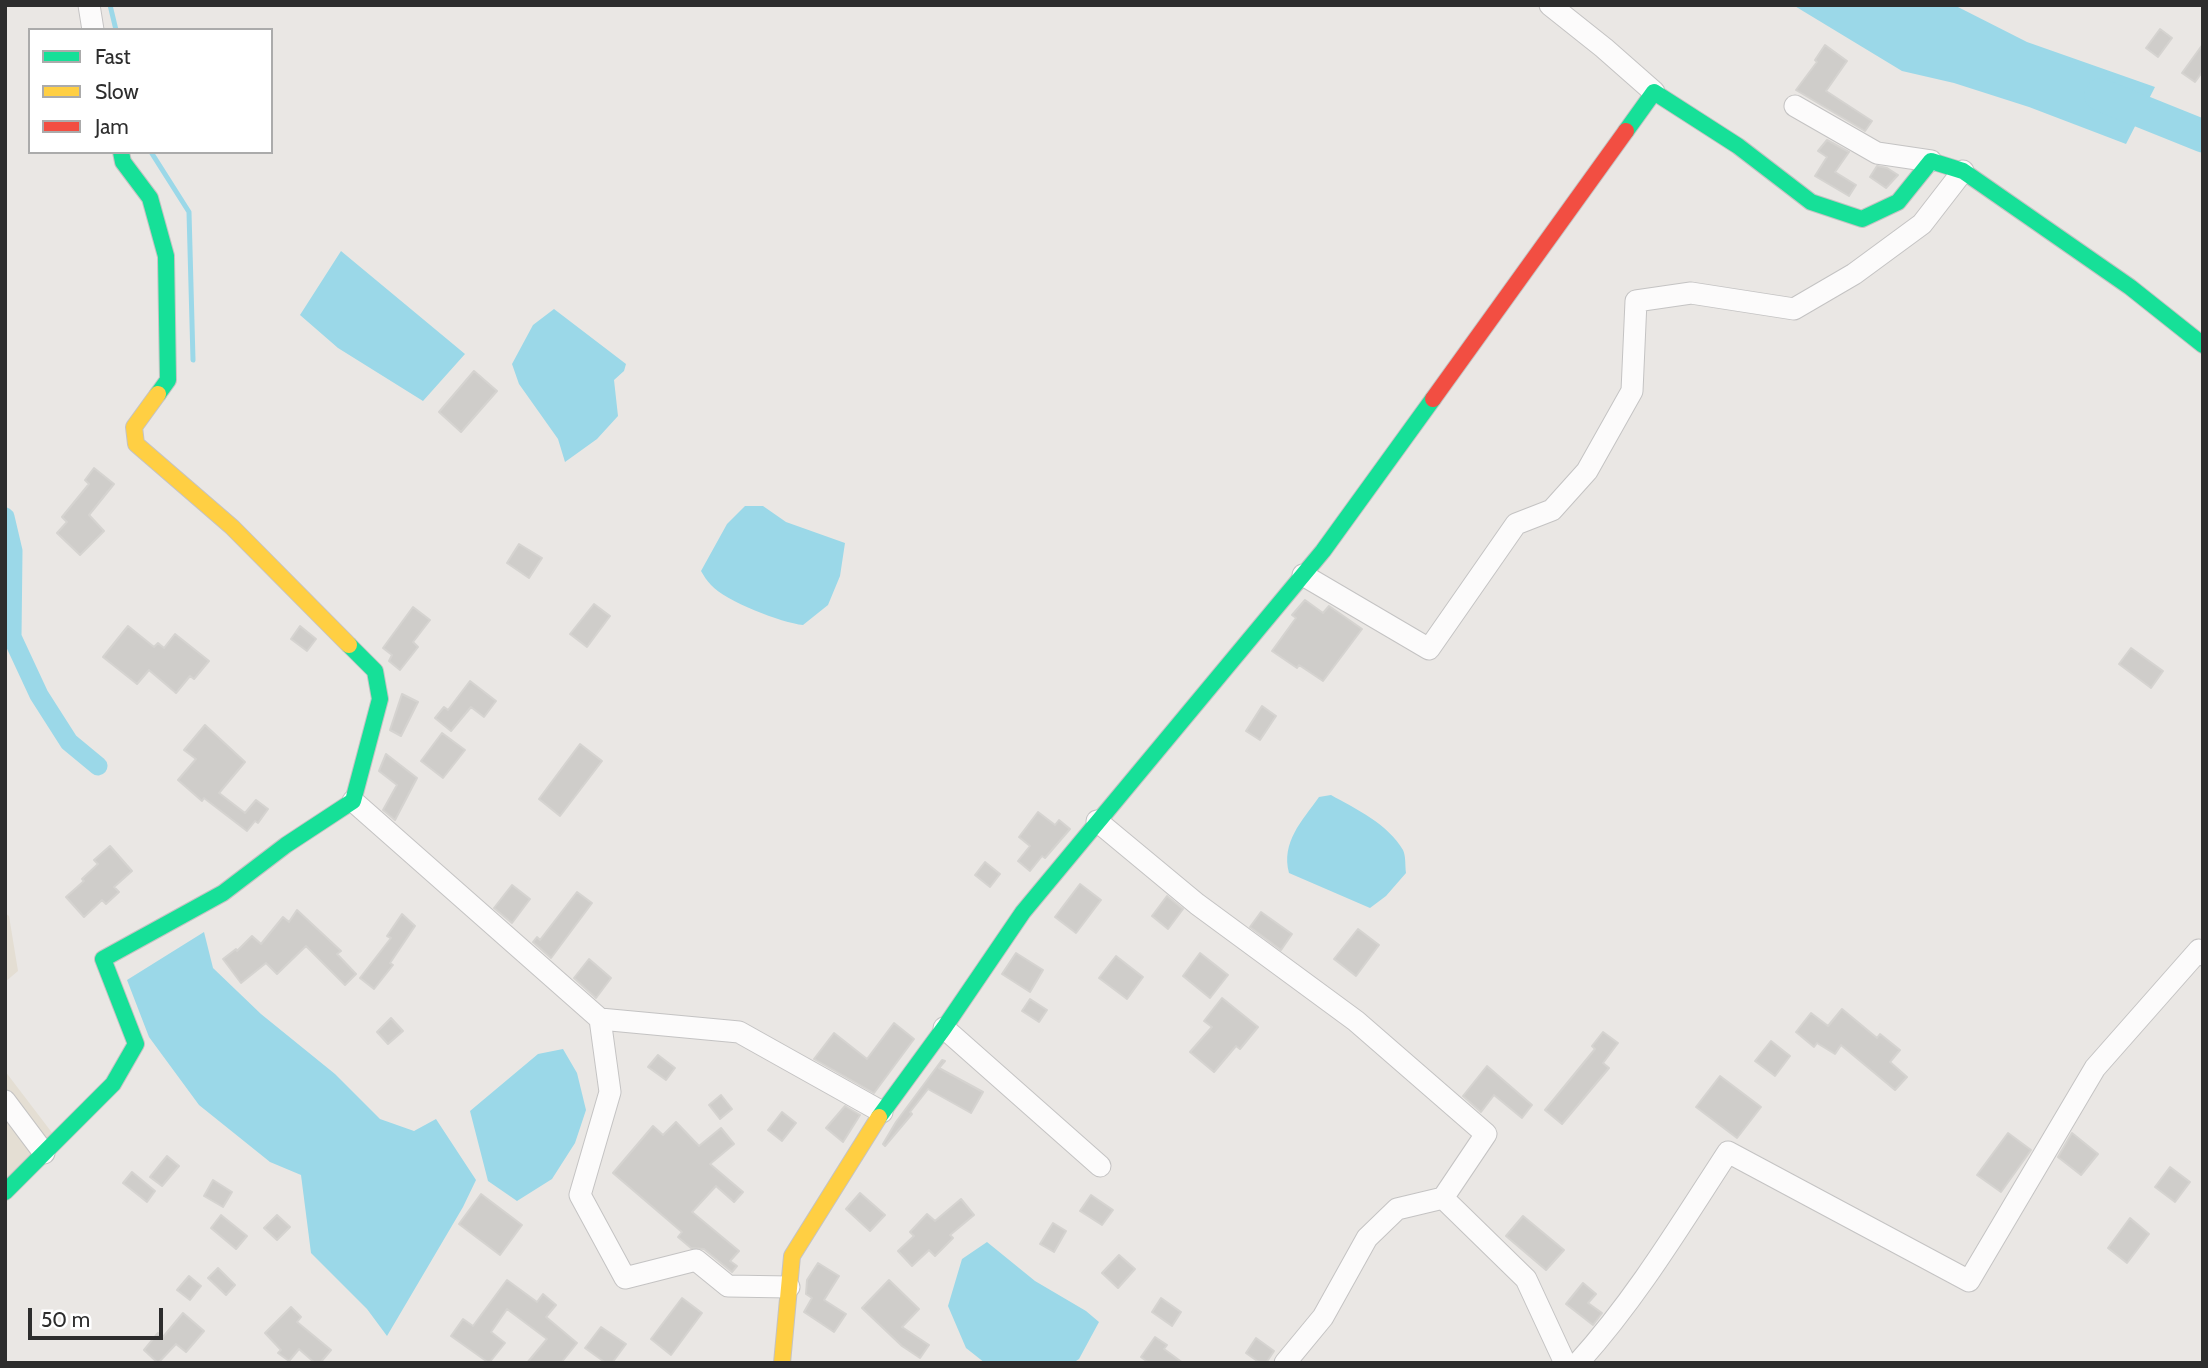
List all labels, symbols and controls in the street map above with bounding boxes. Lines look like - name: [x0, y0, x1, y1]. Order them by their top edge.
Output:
- legend: [28, 28, 273, 154]
- text: Fast: [95, 44, 131, 69]
- text: Slow: [95, 79, 139, 104]
- text: Jam: [95, 114, 129, 139]
- scale bar: [32, 1294, 166, 1338]
- text: 50 m: [41, 1307, 90, 1332]

